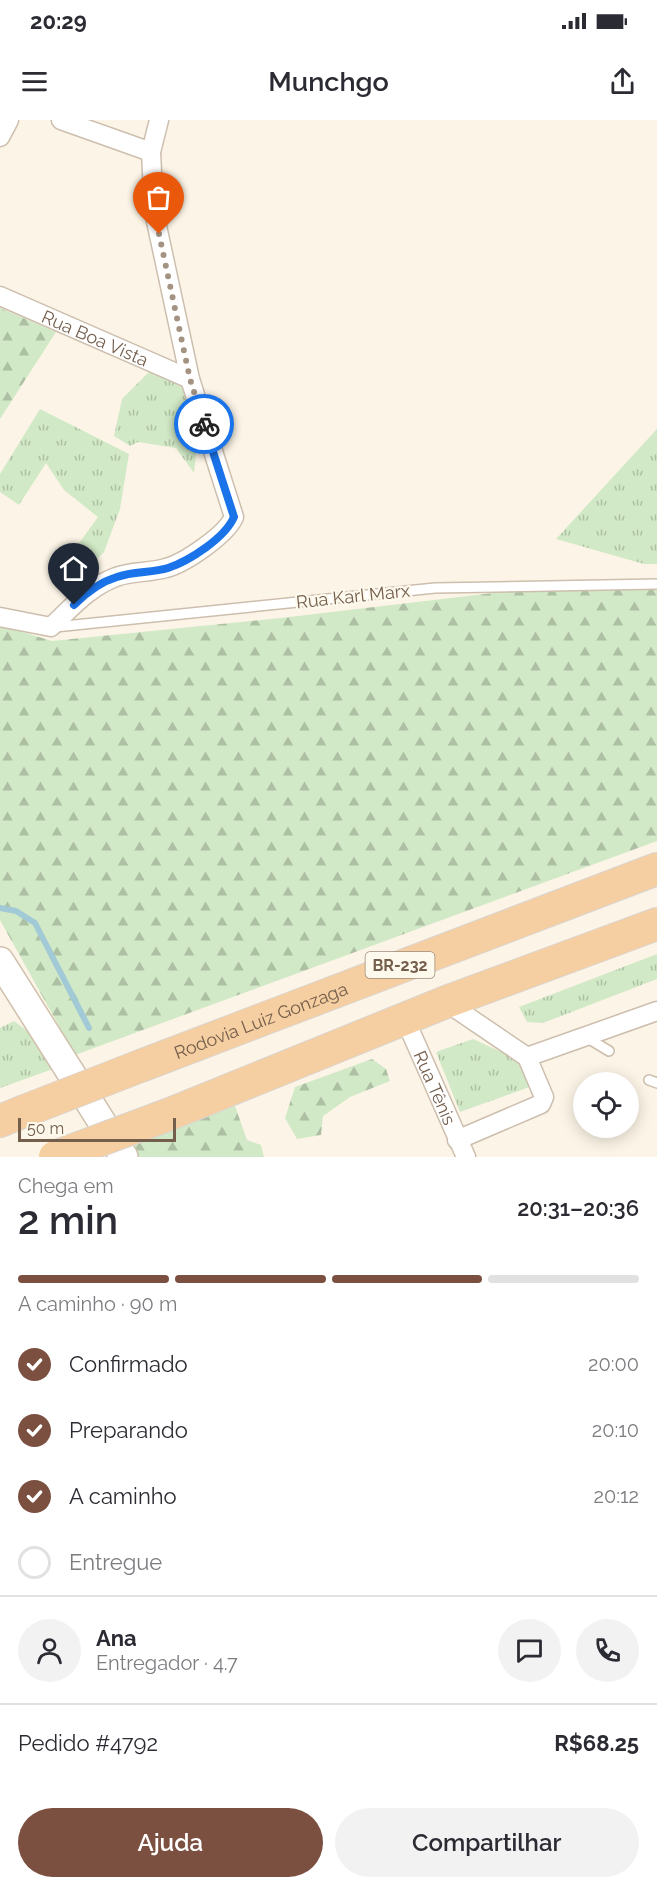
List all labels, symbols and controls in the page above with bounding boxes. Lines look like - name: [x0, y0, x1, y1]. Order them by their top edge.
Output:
- text: 20:29: [30, 8, 87, 34]
- icon: menu: [18, 65, 51, 98]
- icon: share: [606, 65, 639, 98]
- text: Munchgo: [268, 66, 389, 97]
- pin: [133, 172, 184, 234]
- icon: bag: [142, 181, 175, 214]
- street label: Rua Boa Vista: [39, 305, 152, 370]
- courier: [174, 394, 234, 454]
- icon: bike: [188, 408, 221, 441]
- pin: [48, 543, 99, 605]
- icon: home: [57, 552, 90, 585]
- street label: Rua Karl Marx: [295, 580, 411, 612]
- road number: BR-232: [366, 952, 434, 978]
- street label: Rodovia Luiz Gonzaga: [171, 978, 350, 1063]
- street label: Rua Tênis: [410, 1047, 461, 1128]
- map controls: [573, 1072, 639, 1138]
- button: locate: [573, 1072, 639, 1138]
- scale bar: [18, 1115, 176, 1142]
- text: 50 m: [27, 1119, 64, 1138]
- text: Chega em: [18, 1174, 114, 1198]
- text: 20:31–20:36: [517, 1195, 639, 1221]
- text: 2 min: [18, 1197, 118, 1243]
- text: A caminho · 90 m: [18, 1292, 177, 1316]
- icon: check: [18, 1348, 51, 1381]
- text: Confirmado: [69, 1351, 188, 1377]
- text: 20:00: [588, 1352, 639, 1376]
- icon: check: [18, 1414, 51, 1447]
- text: Preparando: [69, 1417, 188, 1443]
- text: 20:10: [592, 1418, 639, 1442]
- icon: check: [18, 1480, 51, 1513]
- text: A caminho: [69, 1483, 177, 1509]
- text: 20:12: [594, 1484, 639, 1508]
- text: Entregue: [69, 1549, 162, 1575]
- button: person: [18, 1619, 81, 1682]
- button: chat: [498, 1619, 561, 1682]
- button: phone: [576, 1619, 639, 1682]
- text: Ana: [96, 1625, 137, 1651]
- text: Entregador · 4.7: [96, 1651, 238, 1675]
- text: Pedido #4792: [18, 1730, 158, 1756]
- text: R$68.25: [554, 1730, 639, 1756]
- button: Ajuda: [18, 1808, 323, 1877]
- button: Compartilhar: [335, 1808, 639, 1877]

